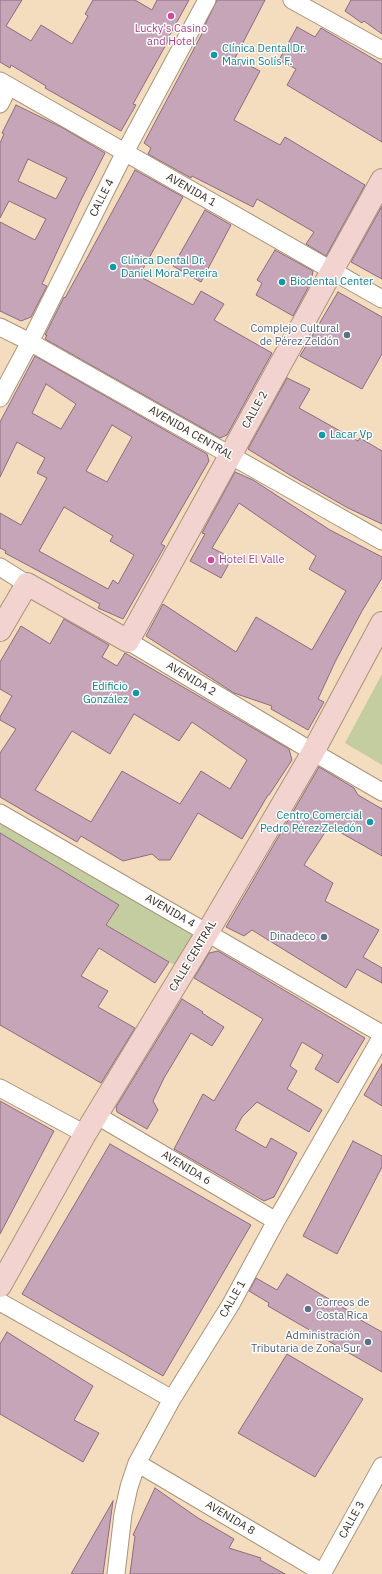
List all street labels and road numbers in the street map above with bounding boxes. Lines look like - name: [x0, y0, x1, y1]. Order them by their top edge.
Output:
- street label: AVENIDA 1: [164, 170, 218, 210]
- street label: CALLE 4: [87, 177, 117, 219]
- street label: CALLE 2: [239, 389, 271, 431]
- street label: AVENIDA CENTRAL: [146, 403, 236, 463]
- street label: AVENIDA 2: [164, 659, 218, 699]
- street label: AVENIDA 4: [143, 891, 197, 931]
- street label: CALLE CENTRAL: [167, 918, 219, 994]
- street label: AVENIDA 6: [159, 1148, 213, 1188]
- street label: CALLE 1: [217, 1278, 249, 1320]
- street label: AVENIDA 8: [203, 1498, 257, 1538]
- street label: CALLE 3: [336, 1499, 368, 1541]

